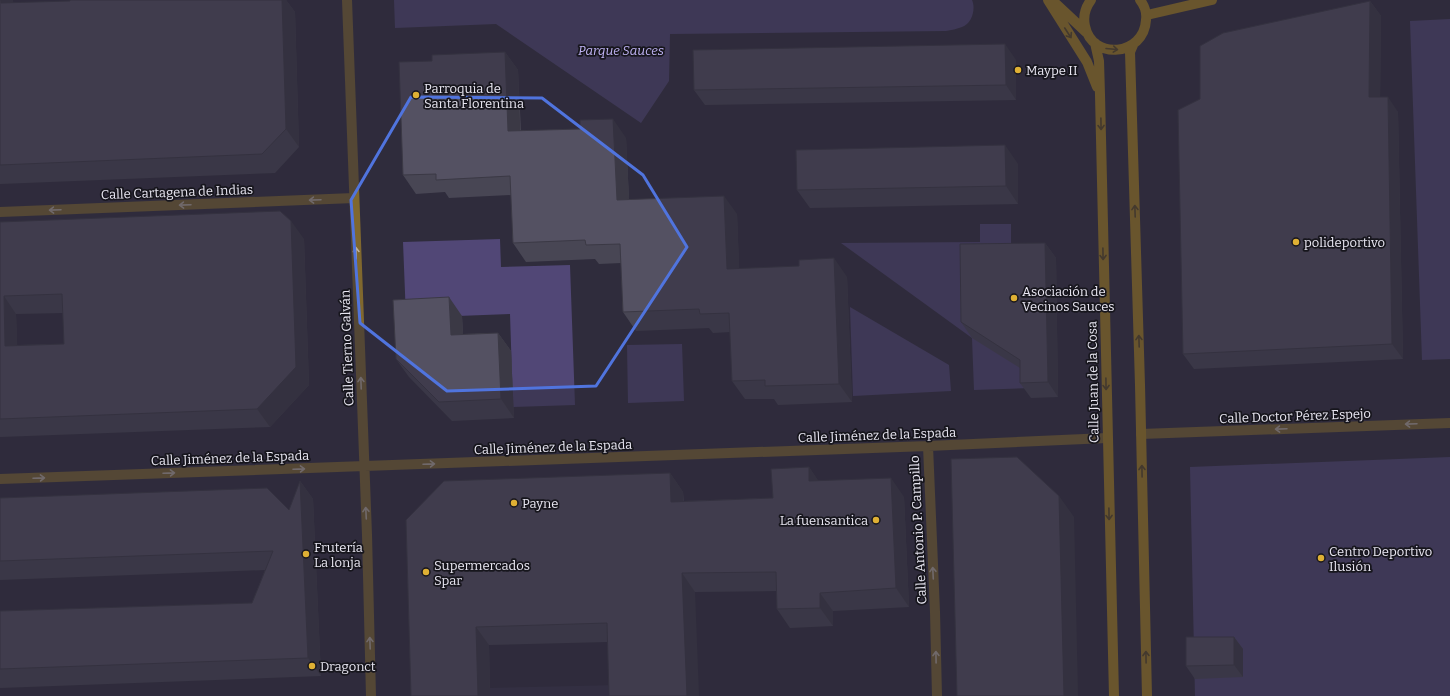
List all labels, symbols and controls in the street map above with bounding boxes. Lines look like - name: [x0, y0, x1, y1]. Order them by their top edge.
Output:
- one-way arrow: [1064, 27, 1072, 38]
- park label: Parque Sauces: [578, 43, 664, 58]
- one-way arrow: [1105, 46, 1118, 53]
- place label: Maype II: [1026, 63, 1078, 78]
- marker: Maype II: [1013, 65, 1023, 75]
- place label: Parroquia de Santa Florentina: [424, 81, 524, 111]
- marker: Parroquia de Santa Florentina: [411, 90, 421, 100]
- one-way arrow: [1097, 117, 1105, 130]
- street label: Calle Cartagena de Indias: [101, 182, 253, 202]
- one-way arrow: [309, 196, 322, 203]
- one-way arrow: [179, 201, 192, 208]
- one-way arrow: [1131, 205, 1139, 218]
- one-way arrow: [49, 206, 62, 214]
- place label: polideportivo: [1304, 235, 1385, 250]
- marker: polideportivo: [1291, 237, 1301, 247]
- one-way arrow: [352, 247, 360, 260]
- one-way arrow: [1100, 247, 1107, 260]
- place label: Asociación de Vecinos Sauces: [1022, 284, 1114, 314]
- street label: Calle Tierno Galván: [337, 289, 357, 407]
- marker: Asociación de Vecinos Sauces: [1009, 293, 1019, 303]
- street label: Calle Juan de la Cosa: [1084, 321, 1102, 443]
- one-way arrow: [1135, 335, 1143, 348]
- one-way arrow: [357, 377, 365, 390]
- one-way arrow: [1102, 377, 1110, 390]
- street label: Calle Doctor Pérez Espejo: [1219, 406, 1371, 426]
- one-way arrow: [1405, 420, 1418, 428]
- street label: Calle Jiménez de la Espada: [797, 425, 957, 445]
- one-way arrow: [1275, 425, 1288, 433]
- street label: Calle Jiménez de la Espada: [473, 437, 633, 457]
- street label: Calle Jiménez de la Espada: [150, 448, 310, 468]
- street label: Calle Antonio P. Campillo: [907, 455, 929, 605]
- one-way arrow: [422, 460, 435, 468]
- one-way arrow: [292, 465, 305, 472]
- one-way arrow: [1138, 465, 1146, 478]
- one-way arrow: [162, 469, 175, 477]
- one-way arrow: [32, 474, 45, 481]
- place label: Payne: [522, 496, 558, 511]
- marker: Payne: [509, 498, 519, 508]
- one-way arrow: [362, 507, 369, 520]
- one-way arrow: [1105, 507, 1113, 520]
- place label: La fuensantica: [780, 513, 868, 528]
- marker: La fuensantica: [871, 515, 881, 525]
- place label: Frutería La lonja: [314, 540, 363, 570]
- place label: Centro Deportivo Ilusión: [1329, 544, 1432, 574]
- marker: Frutería La lonja: [301, 549, 311, 559]
- marker: Centro Deportivo Ilusión: [1316, 553, 1326, 563]
- place label: Supermercados Spar: [434, 558, 530, 588]
- marker: Supermercados Spar: [421, 567, 431, 577]
- one-way arrow: [929, 567, 937, 580]
- one-way arrow: [366, 637, 373, 650]
- one-way arrow: [932, 651, 940, 664]
- one-way arrow: [1142, 651, 1150, 664]
- place label: Dragonct: [320, 659, 376, 674]
- marker: Dragonct: [307, 661, 317, 671]

